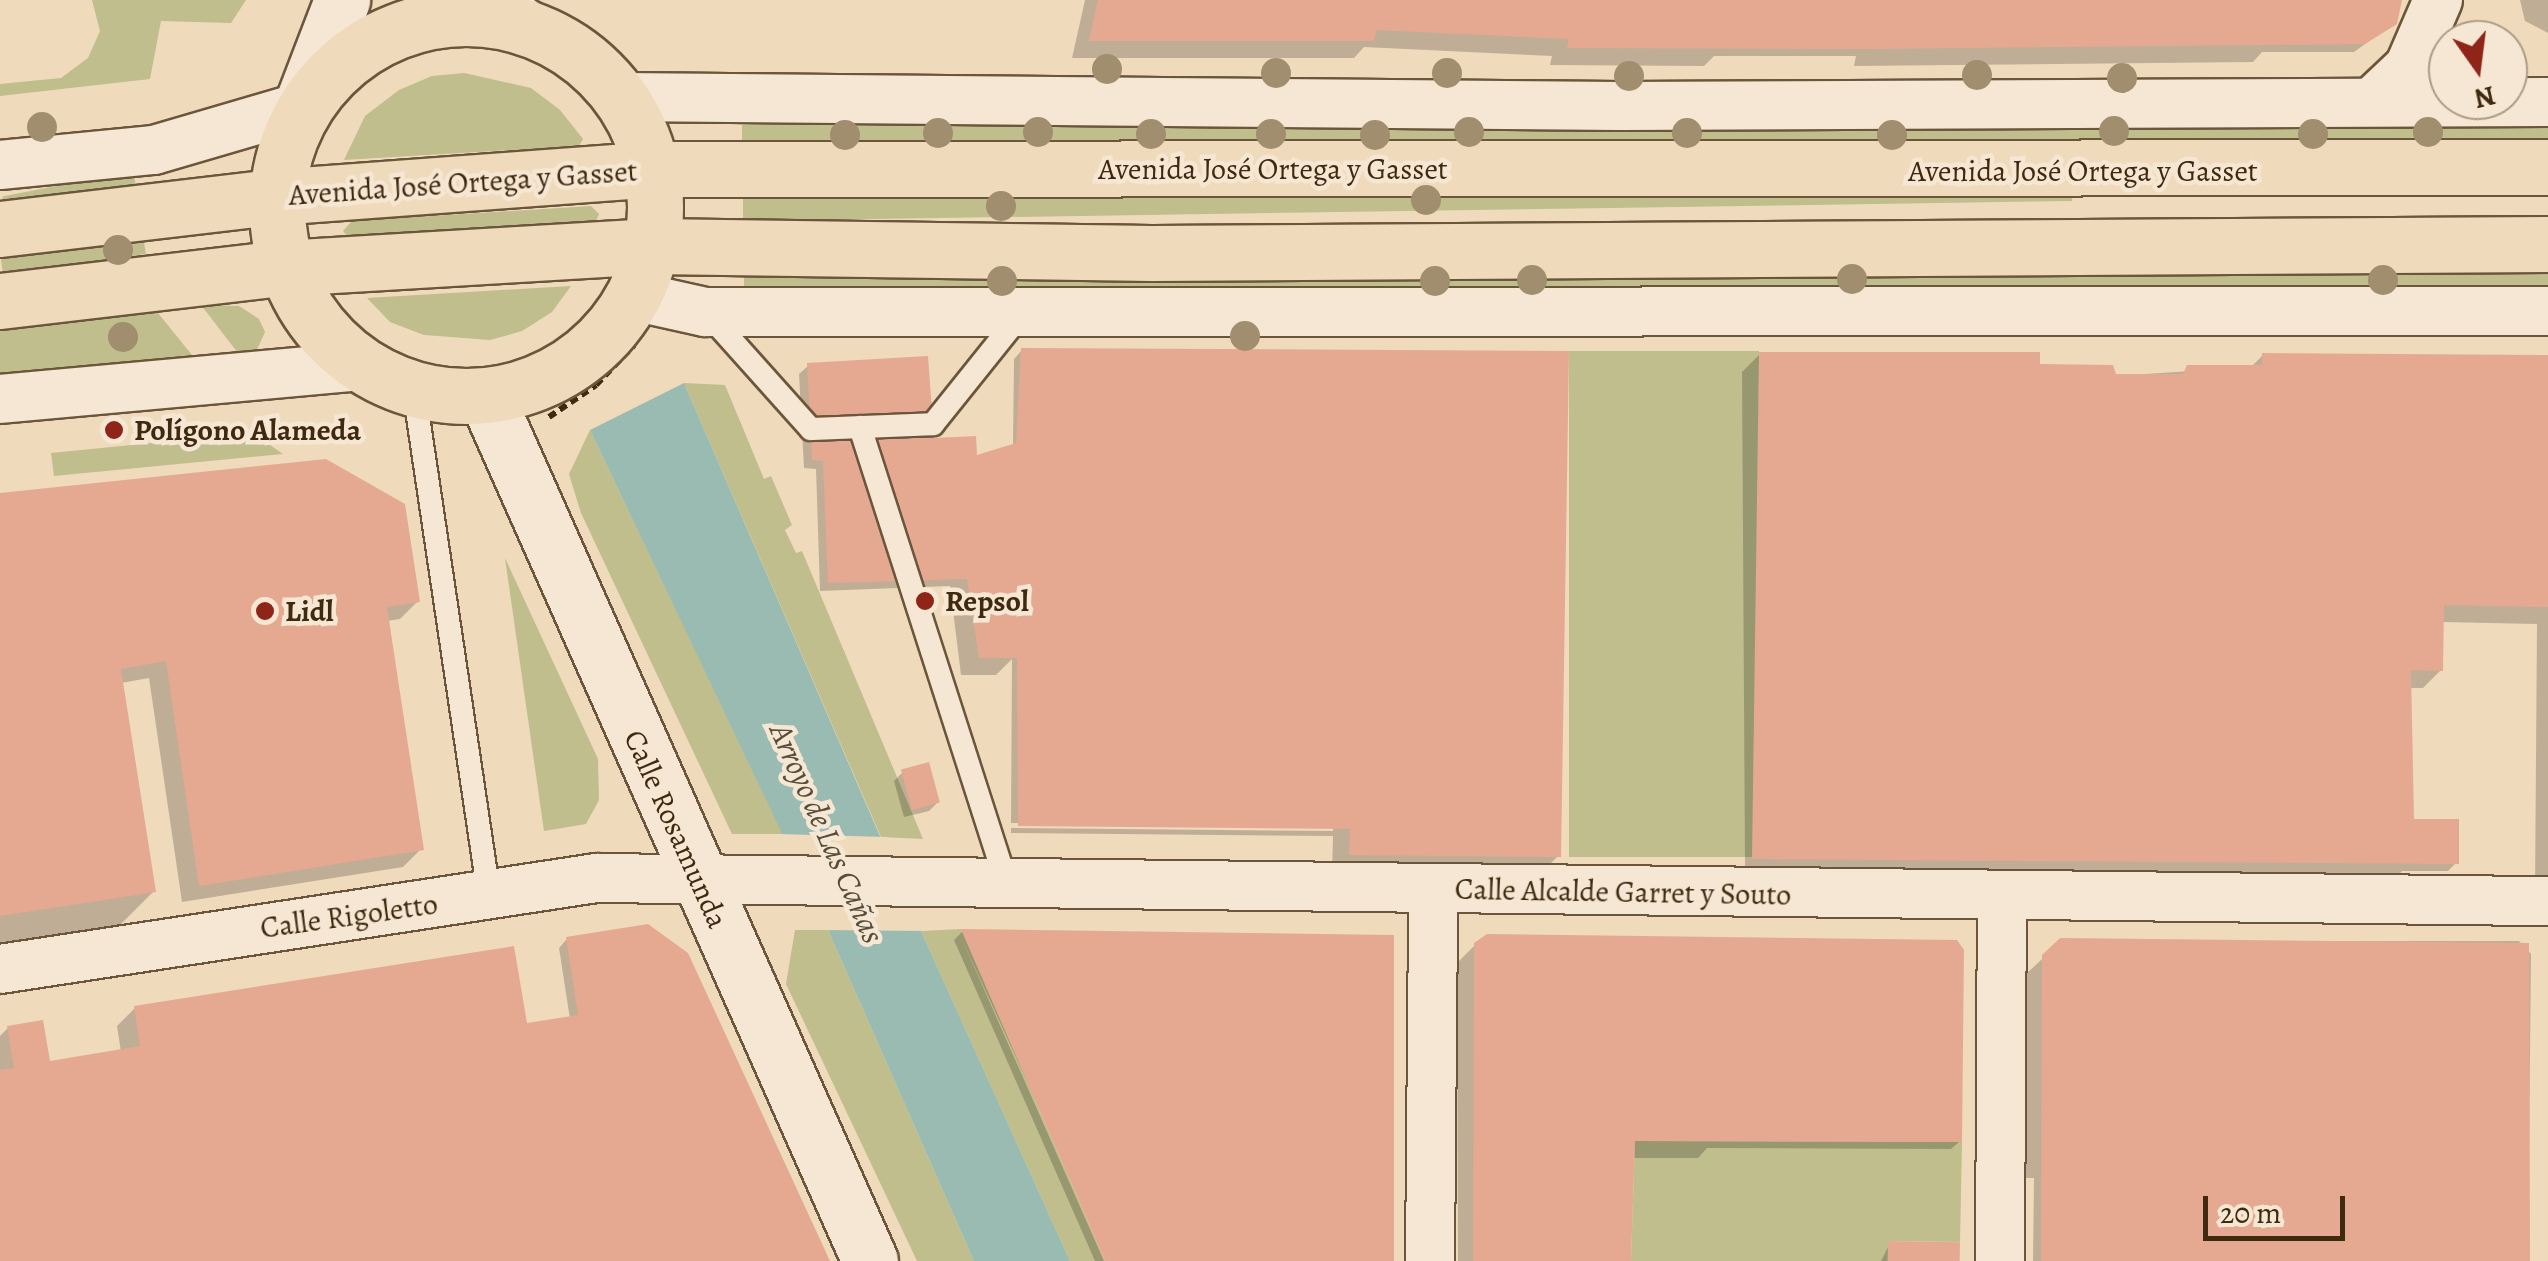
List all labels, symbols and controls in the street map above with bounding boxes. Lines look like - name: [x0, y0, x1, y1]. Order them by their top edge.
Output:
- north arrow: [2428, 20, 2528, 120]
- text: N: [2470, 76, 2499, 118]
- street label: Avenida José Ortega y Gasset: [1098, 151, 1448, 187]
- street label: Avenida José Ortega y Gasset: [287, 153, 639, 213]
- street label: Avenida José Ortega y Gasset: [1908, 153, 2258, 189]
- place label: Polígono Alameda: [134, 412, 361, 448]
- marker: Polígono Alameda: [103, 419, 125, 441]
- place label: Repsol: [945, 583, 1029, 619]
- marker: Repsol: [914, 590, 936, 612]
- place label: Lidl: [285, 593, 334, 629]
- marker: Lidl: [254, 600, 276, 622]
- water label: Arroyo de Las Cañas: [761, 717, 893, 949]
- street label: Calle Rosamunda: [616, 724, 736, 934]
- street label: Calle Alcalde Garret y Souto: [1454, 871, 1792, 913]
- street label: Calle Rigoletto: [258, 886, 440, 946]
- scale bar: [2208, 1176, 2350, 1238]
- text: 20 m: [2220, 1193, 2281, 1233]

